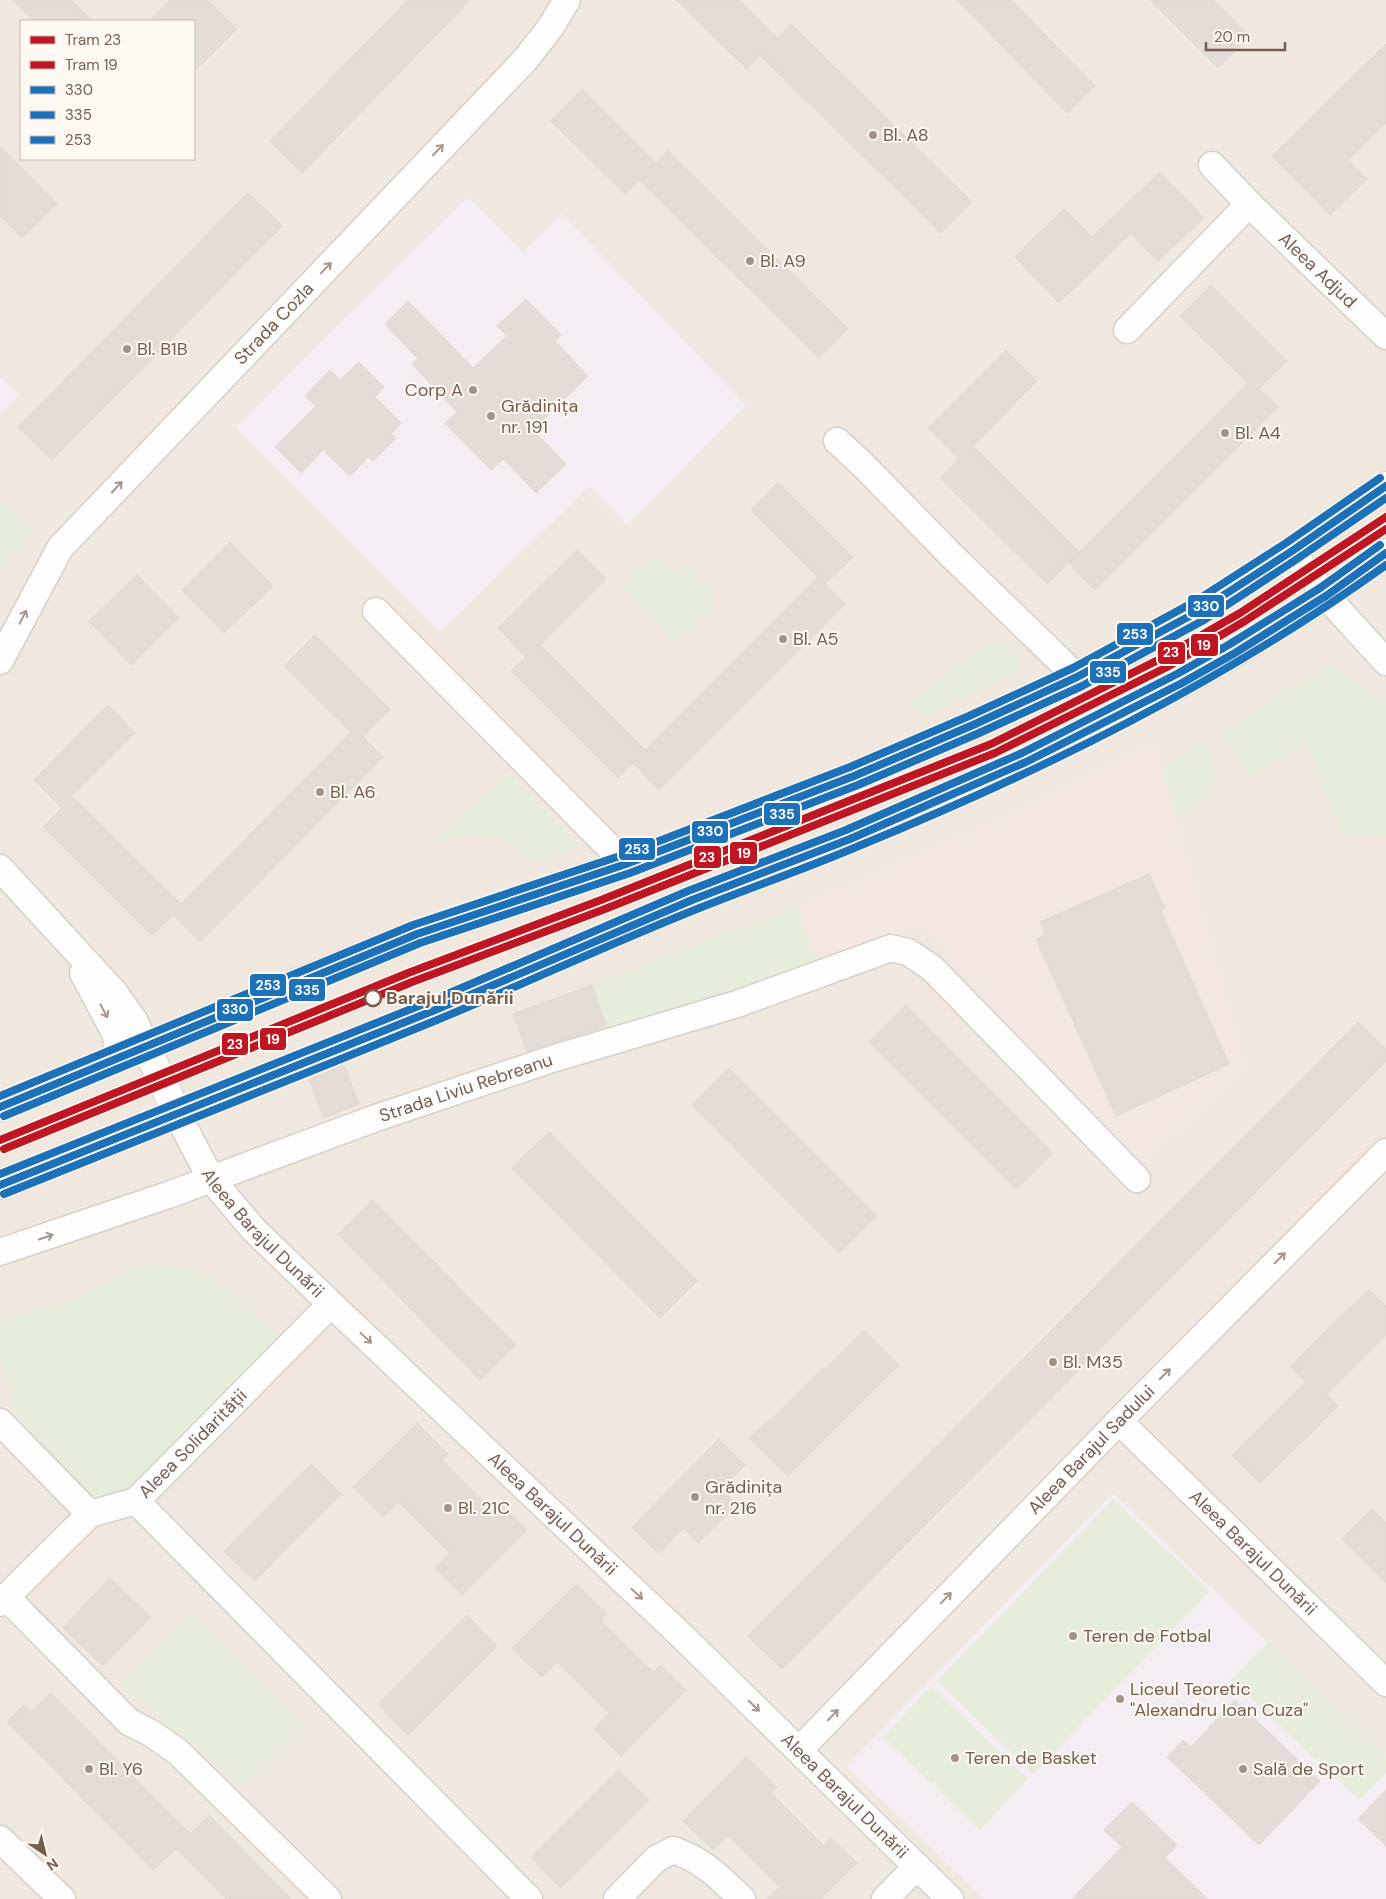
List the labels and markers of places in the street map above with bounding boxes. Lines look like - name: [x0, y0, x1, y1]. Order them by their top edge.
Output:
- place label: Bl. A8: [883, 123, 929, 147]
- marker: Bl. A8: [867, 129, 879, 141]
- place label: Bl. A9: [760, 249, 806, 273]
- marker: Bl. A9: [744, 255, 756, 267]
- place label: Bl. B1B: [137, 337, 188, 361]
- marker: Bl. B1B: [121, 343, 133, 355]
- place label: Corp A: [405, 378, 463, 402]
- marker: Corp A: [467, 384, 479, 396]
- place label: Grădinița nr. 191: [501, 394, 578, 439]
- marker: Grădinița nr. 191: [485, 410, 497, 422]
- place label: Bl. A4: [1235, 421, 1281, 445]
- marker: Bl. A4: [1219, 427, 1231, 439]
- place label: Bl. A5: [793, 627, 838, 651]
- marker: Bl. A5: [777, 633, 789, 645]
- place label: Bl. A6: [330, 780, 376, 804]
- marker: Bl. A6: [314, 786, 326, 798]
- place label: Barajul Dunării: [386, 986, 514, 1010]
- marker: Barajul Dunării: [364, 989, 382, 1007]
- place label: Bl. M35: [1063, 1350, 1123, 1374]
- marker: Bl. M35: [1047, 1356, 1059, 1368]
- place label: Grădinița nr. 216: [705, 1475, 782, 1520]
- marker: Grădinița nr. 216: [689, 1491, 701, 1503]
- place label: Bl. 21C: [458, 1496, 510, 1520]
- marker: Bl. 21C: [442, 1502, 454, 1514]
- place label: Teren de Fotbal: [1083, 1624, 1211, 1648]
- marker: Teren de Fotbal: [1067, 1630, 1079, 1642]
- place label: Liceul Teoretic "Alexandru Ioan Cuza": [1130, 1677, 1308, 1722]
- marker: Liceul Teoretic "Alexandru Ioan Cuza": [1114, 1693, 1126, 1705]
- place label: Teren de Basket: [965, 1746, 1097, 1770]
- marker: Teren de Basket: [949, 1752, 961, 1764]
- place label: Bl. Y6: [99, 1757, 143, 1781]
- place label: Sală de Sport: [1253, 1757, 1364, 1781]
- marker: Bl. Y6: [83, 1763, 95, 1775]
- marker: Sală de Sport: [1237, 1763, 1249, 1775]

